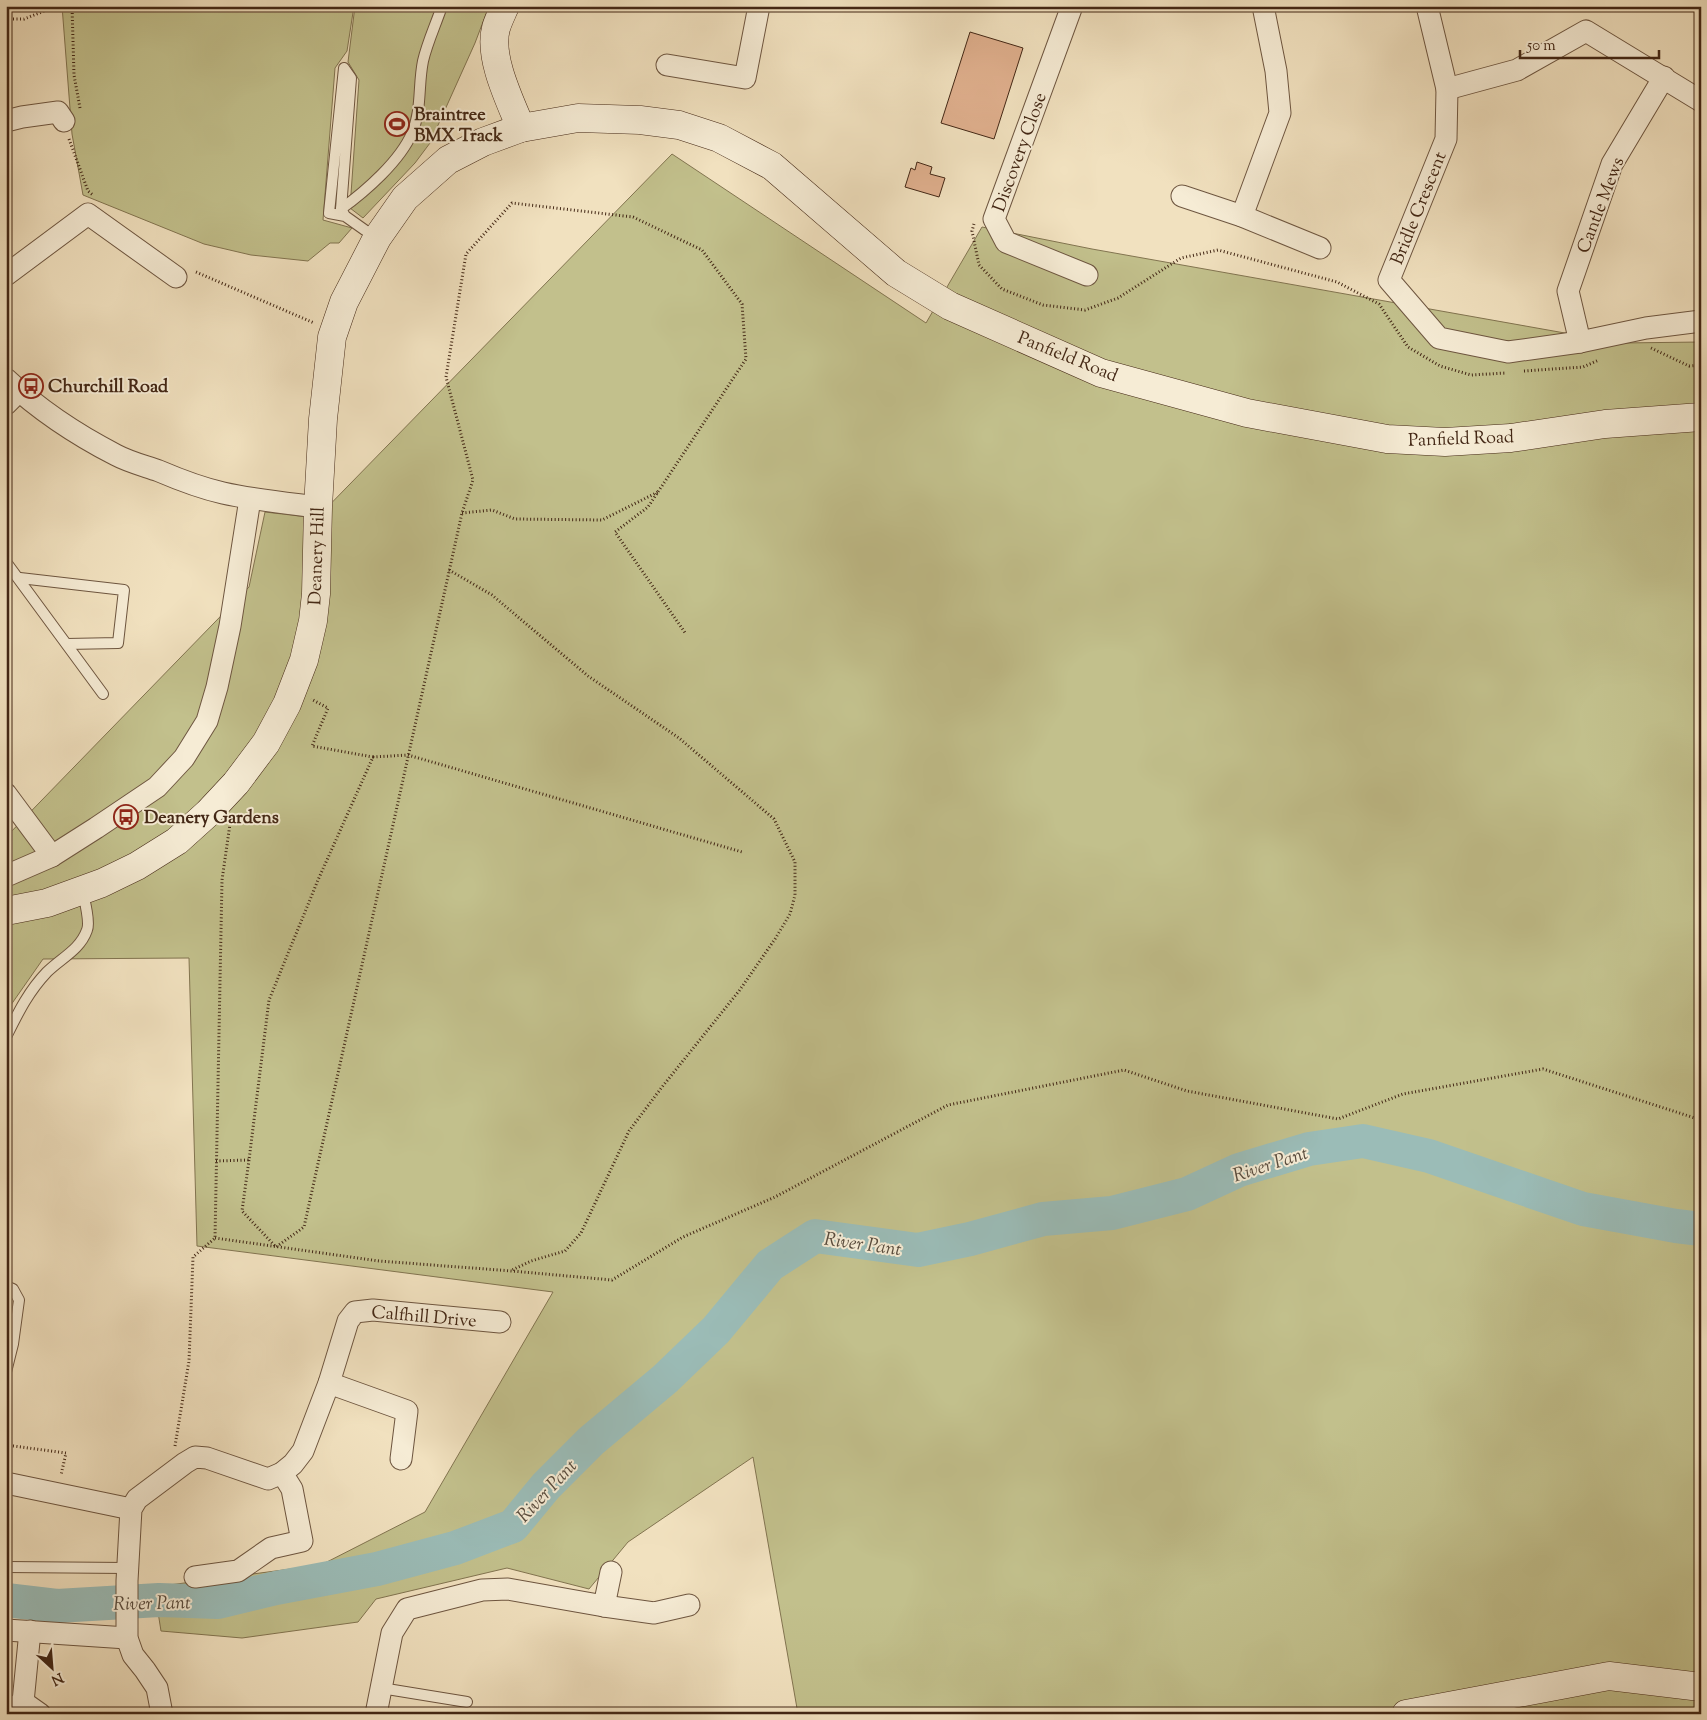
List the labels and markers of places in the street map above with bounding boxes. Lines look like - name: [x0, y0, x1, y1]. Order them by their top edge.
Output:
- place label: Braintree BMX Track: [414, 103, 503, 150]
- sports icon: Braintree BMX Track: [384, 111, 410, 137]
- bus stop icon: Churchill Road: [18, 373, 44, 399]
- place label: Churchill Road: [48, 375, 169, 401]
- bus stop icon: Deanery Gardens: [113, 804, 139, 830]
- place label: Deanery Gardens: [144, 806, 279, 832]

